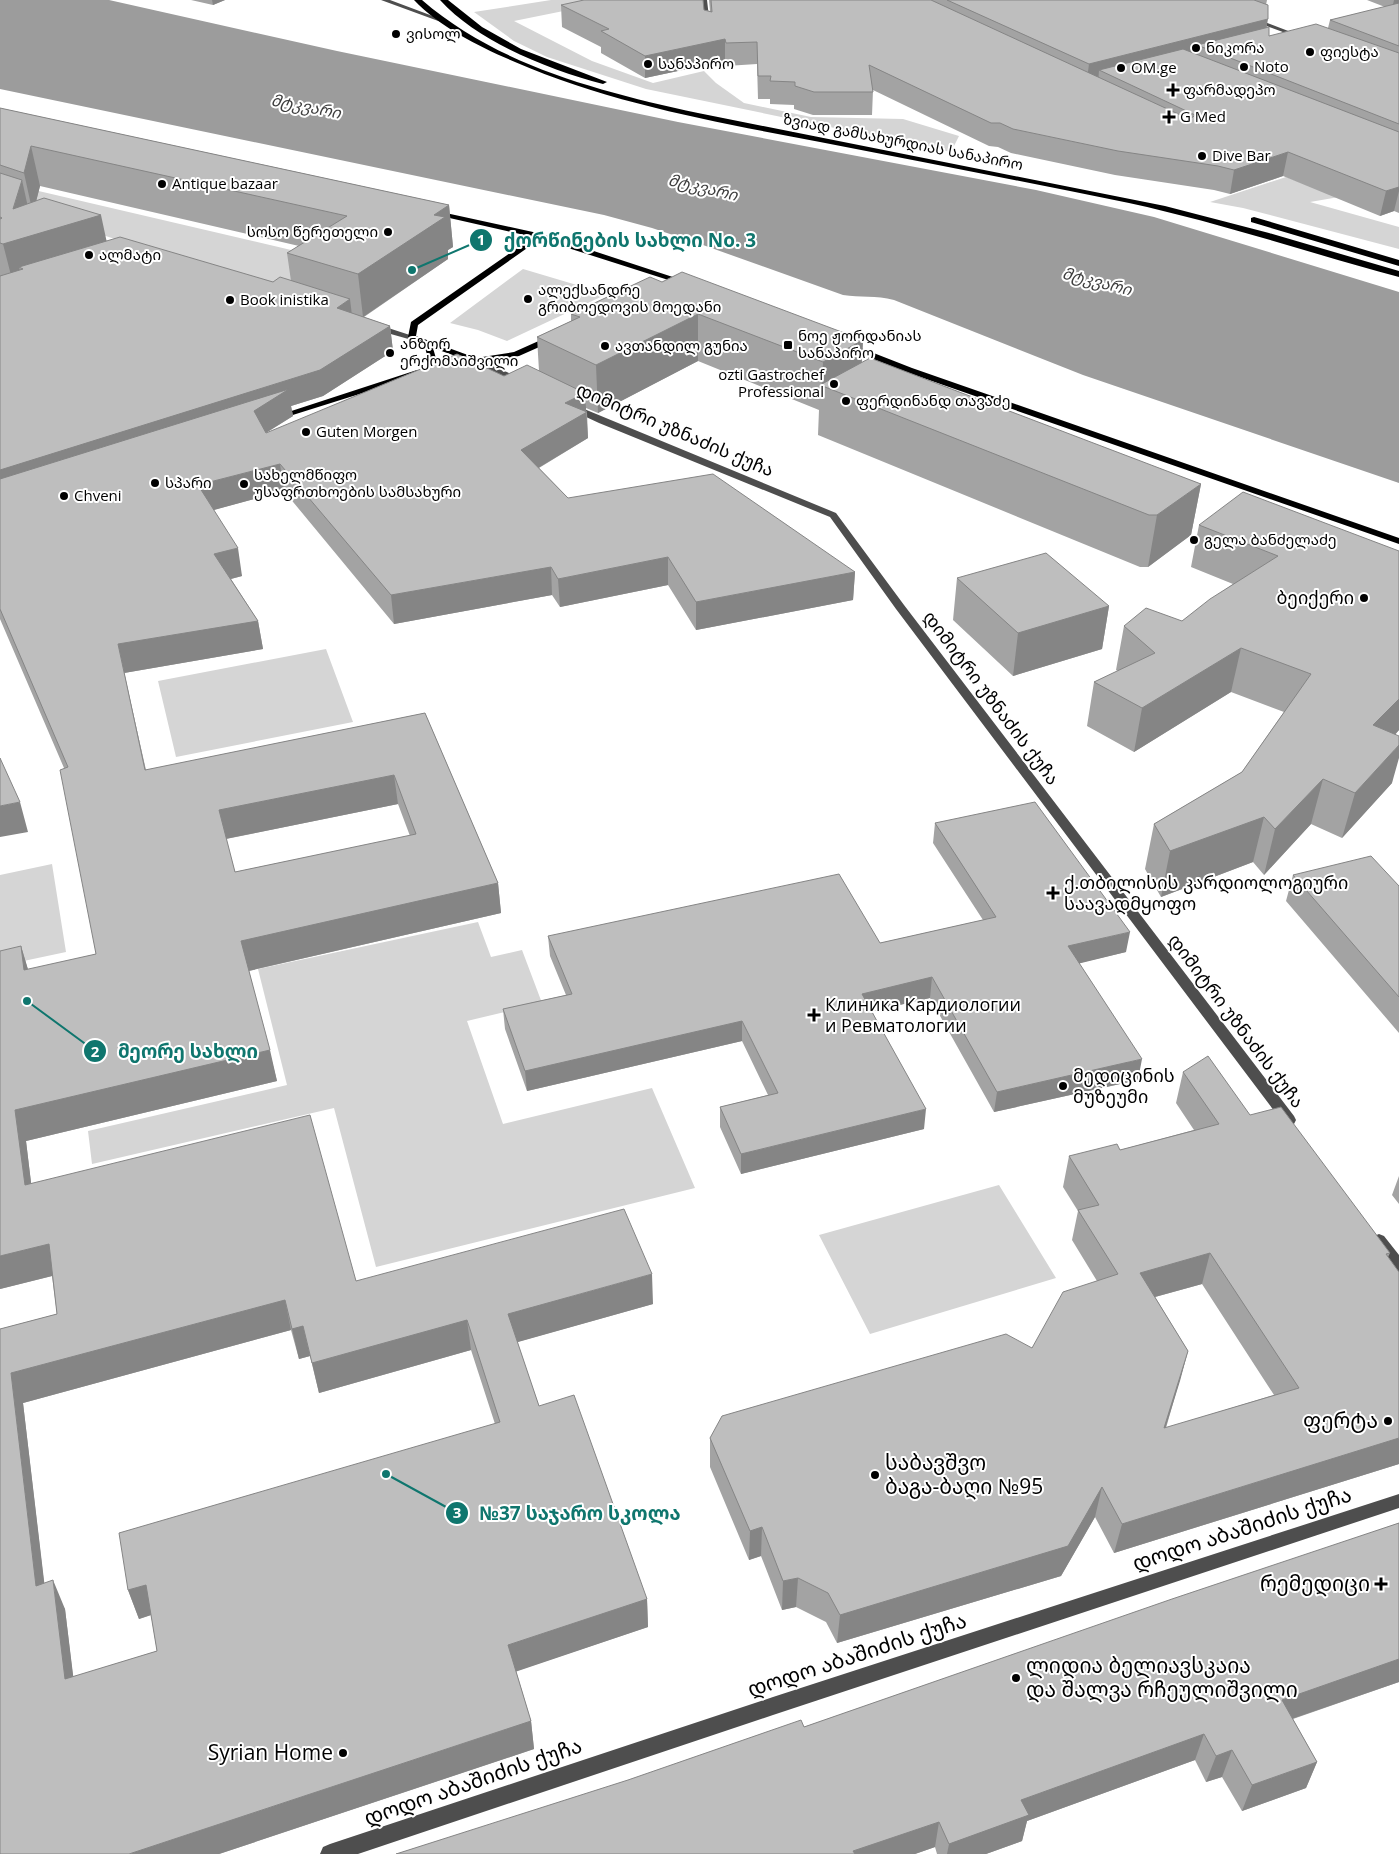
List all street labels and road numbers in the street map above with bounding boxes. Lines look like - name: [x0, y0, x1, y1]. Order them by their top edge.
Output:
- street label: ზვიად გამსახურდიას სანაპირო: [782, 108, 1025, 174]
- street label: დიმიტრი უზნაძის ქუჩა: [573, 377, 778, 482]
- street label: დიმიტრი უზნაძის ქუჩა: [918, 605, 1065, 789]
- street label: დიმიტრი უზნაძის ქუჩა: [1163, 928, 1310, 1112]
- street label: დოდო აბაშიძის ქუჩა: [1129, 1479, 1355, 1577]
- street label: დოდო აბაშიძის ქუჩა: [744, 1605, 970, 1703]
- street label: დოდო აბაშიძის ქუჩა: [360, 1731, 585, 1832]

